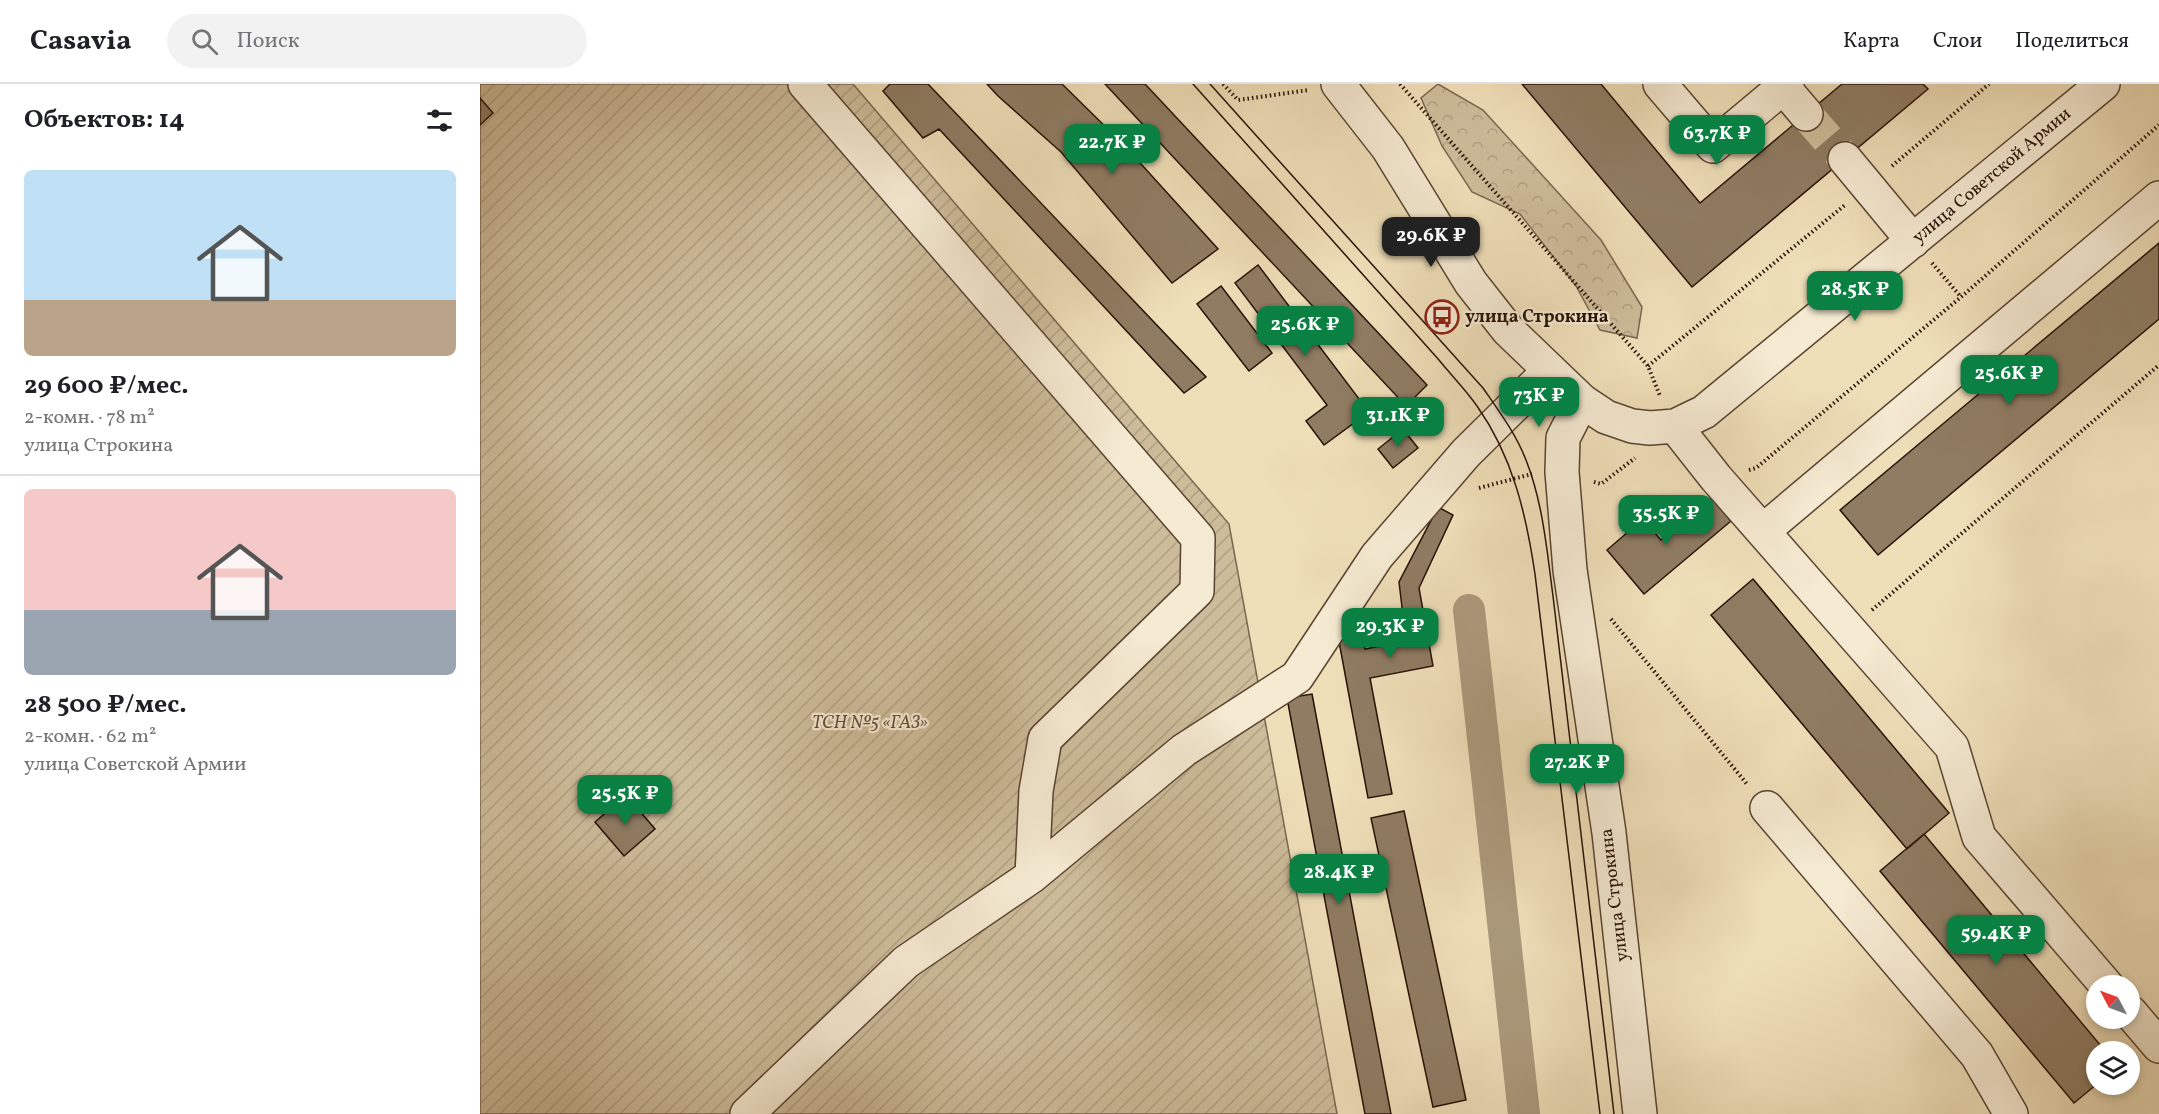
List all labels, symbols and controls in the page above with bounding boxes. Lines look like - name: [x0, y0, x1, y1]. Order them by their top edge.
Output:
- search box: [167, 14, 587, 68]
- text: Casavia: [30, 22, 131, 61]
- icon: search: [188, 25, 221, 58]
- text: Поиск: [236, 26, 299, 57]
- text: Карта: [1843, 27, 1900, 56]
- text: Слои: [1933, 27, 1982, 56]
- text: Поделиться: [2015, 27, 2129, 56]
- text: Объектов: 14: [24, 102, 185, 138]
- street label: улица Советской Армии: [1907, 102, 2077, 250]
- icon: filters: [423, 104, 456, 137]
- pin: 63.7K ₽: [1662, 115, 1772, 166]
- text: 63.7K ₽: [1683, 120, 1751, 148]
- pin: 22.7K ₽: [1057, 124, 1167, 175]
- text: 22.7K ₽: [1078, 129, 1146, 157]
- icon: home: [186, 209, 294, 317]
- pin: 29.6K ₽: [1376, 217, 1486, 268]
- text: 29.6K ₽: [1396, 222, 1466, 250]
- pin: 28.5K ₽: [1800, 271, 1910, 322]
- text: 28.5K ₽: [1821, 276, 1889, 304]
- bus stop icon: улица Строкина: [1424, 299, 1460, 335]
- place label: улица Строкина: [1465, 305, 1609, 330]
- pin: 25.6K ₽: [1250, 306, 1360, 357]
- text: 25.6K ₽: [1271, 311, 1339, 339]
- pin: 25.6K ₽: [1954, 355, 2064, 406]
- text: 25.6K ₽: [1975, 360, 2043, 388]
- text: 29 600 ₽/мес.: [24, 368, 189, 404]
- pin: 73K ₽: [1497, 377, 1581, 428]
- text: 73K ₽: [1513, 382, 1565, 410]
- pin: 31.1K ₽: [1343, 397, 1453, 448]
- text: 31.1K ₽: [1366, 402, 1430, 430]
- text: 2-комн. · 78 m²: [24, 404, 155, 432]
- text: улица Строкина: [24, 432, 173, 460]
- pin: 35.5K ₽: [1611, 495, 1721, 546]
- text: 35.5K ₽: [1632, 500, 1700, 528]
- icon: home: [186, 528, 294, 636]
- pin: 29.3K ₽: [1335, 608, 1445, 659]
- text: 29.3K ₽: [1355, 613, 1425, 641]
- text: 28 500 ₽/мес.: [24, 687, 187, 723]
- park label: ТСН №5 «ГАЗ»: [812, 711, 928, 736]
- text: 2-комн. · 62 m²: [24, 723, 156, 751]
- pin: 27.2K ₽: [1522, 744, 1632, 795]
- text: 27.2K ₽: [1544, 749, 1610, 777]
- text: улица Советской Армии: [24, 751, 246, 779]
- pin: 25.5K ₽: [570, 775, 680, 826]
- text: 25.5K ₽: [591, 780, 659, 808]
- street label: улица Строкина: [1594, 827, 1636, 963]
- pin: 28.4K ₽: [1284, 854, 1394, 905]
- text: 28.4K ₽: [1304, 859, 1375, 887]
- pin: 59.4K ₽: [1941, 915, 2051, 966]
- text: 59.4K ₽: [1961, 920, 2031, 948]
- north arrow: [2086, 975, 2140, 1029]
- map controls: [2086, 975, 2140, 1095]
- button: layers: [2086, 1041, 2140, 1095]

